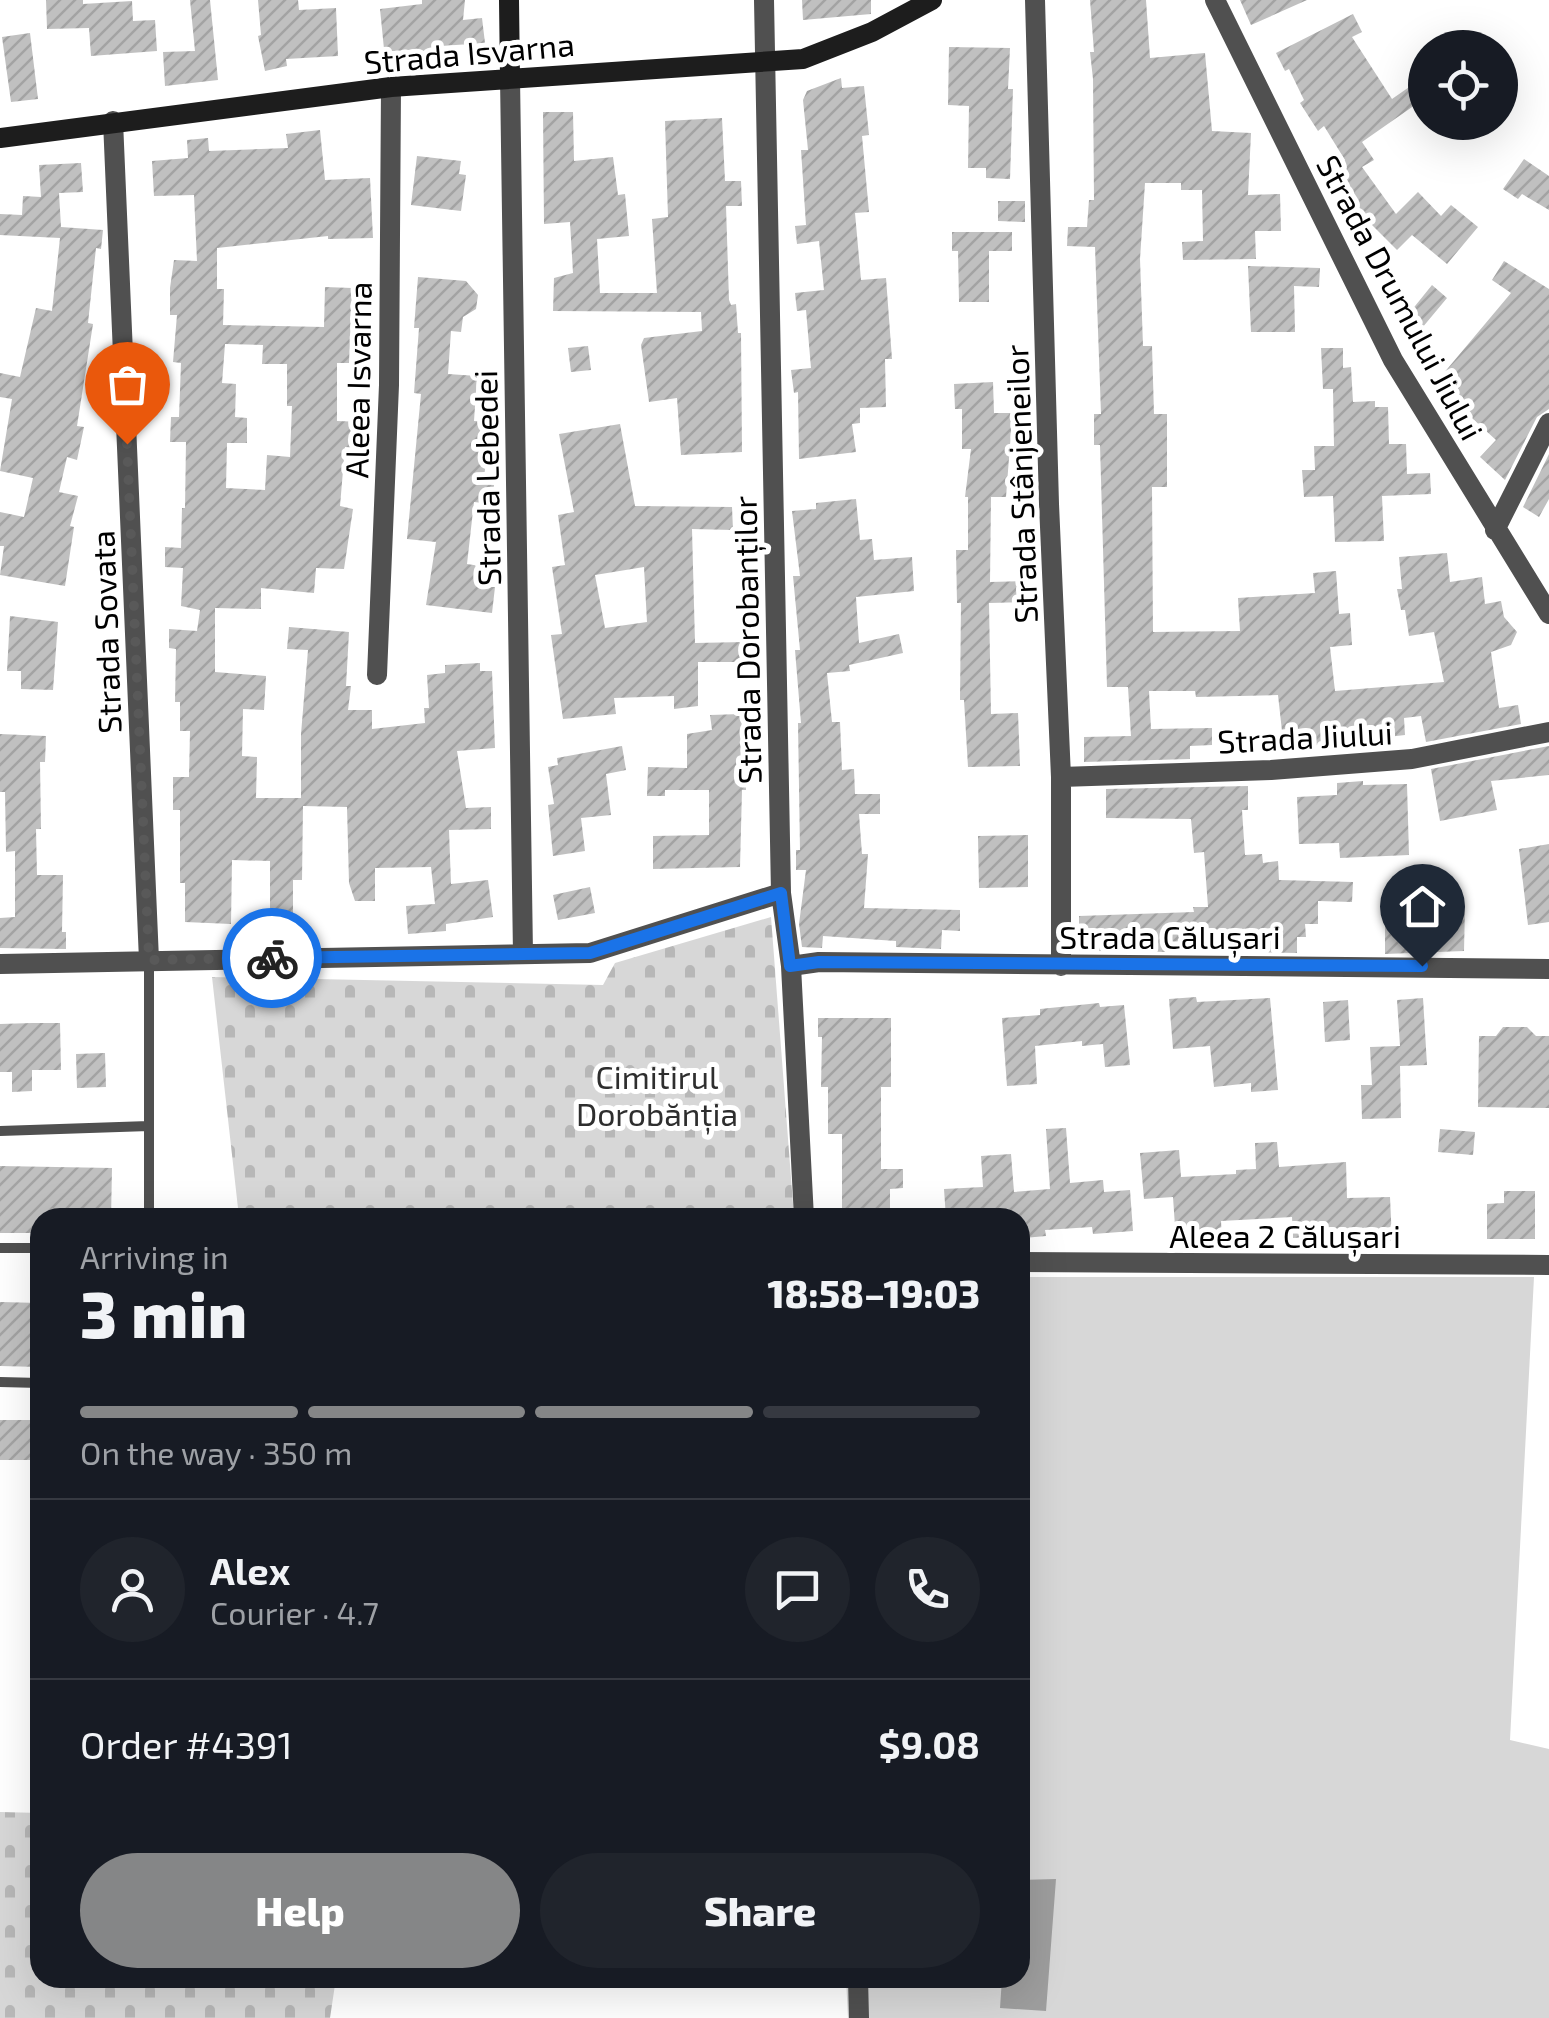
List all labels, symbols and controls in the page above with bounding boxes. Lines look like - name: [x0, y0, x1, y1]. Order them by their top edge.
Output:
- street label: Strada Isvarna: [362, 24, 576, 80]
- map controls: [1408, 30, 1518, 140]
- button: locate: [1408, 30, 1518, 140]
- street label: Strada Drumului Jiului: [1310, 148, 1492, 446]
- street label: Aleea Isvarna: [336, 281, 378, 479]
- pin: [85, 342, 170, 445]
- street label: Strada Stânjeneilor: [996, 344, 1045, 624]
- icon: bag: [100, 357, 155, 412]
- street label: Strada Lebedei: [465, 370, 507, 586]
- street label: Strada Dorobanților: [724, 495, 771, 785]
- street label: Strada Sovata: [82, 530, 128, 734]
- street label: Strada Jiului: [1216, 712, 1394, 760]
- pin: [1380, 864, 1465, 967]
- icon: home: [1395, 879, 1450, 934]
- courier: [222, 908, 322, 1008]
- street label: Strada Călușari: [1059, 917, 1281, 958]
- icon: bike: [245, 931, 300, 986]
- park label: Cimitirul Dorobănția: [576, 1057, 738, 1135]
- street label: Aleea 2 Călușari: [1169, 1216, 1401, 1257]
- text: Arriving in: [80, 1237, 229, 1275]
- text: 18:58–19:03: [767, 1270, 980, 1316]
- text: 3 min: [80, 1273, 247, 1351]
- text: On the way · 350 m: [80, 1433, 352, 1471]
- button: person: [80, 1537, 185, 1642]
- button: chat: [745, 1537, 850, 1642]
- button: phone: [875, 1537, 980, 1642]
- text: Alex: [210, 1547, 290, 1593]
- text: Courier · 4.7: [210, 1593, 379, 1631]
- text: Order #4391: [80, 1721, 293, 1767]
- text: $9.08: [879, 1721, 980, 1767]
- button: Help: [80, 1853, 520, 1968]
- button: Share: [540, 1853, 980, 1968]

